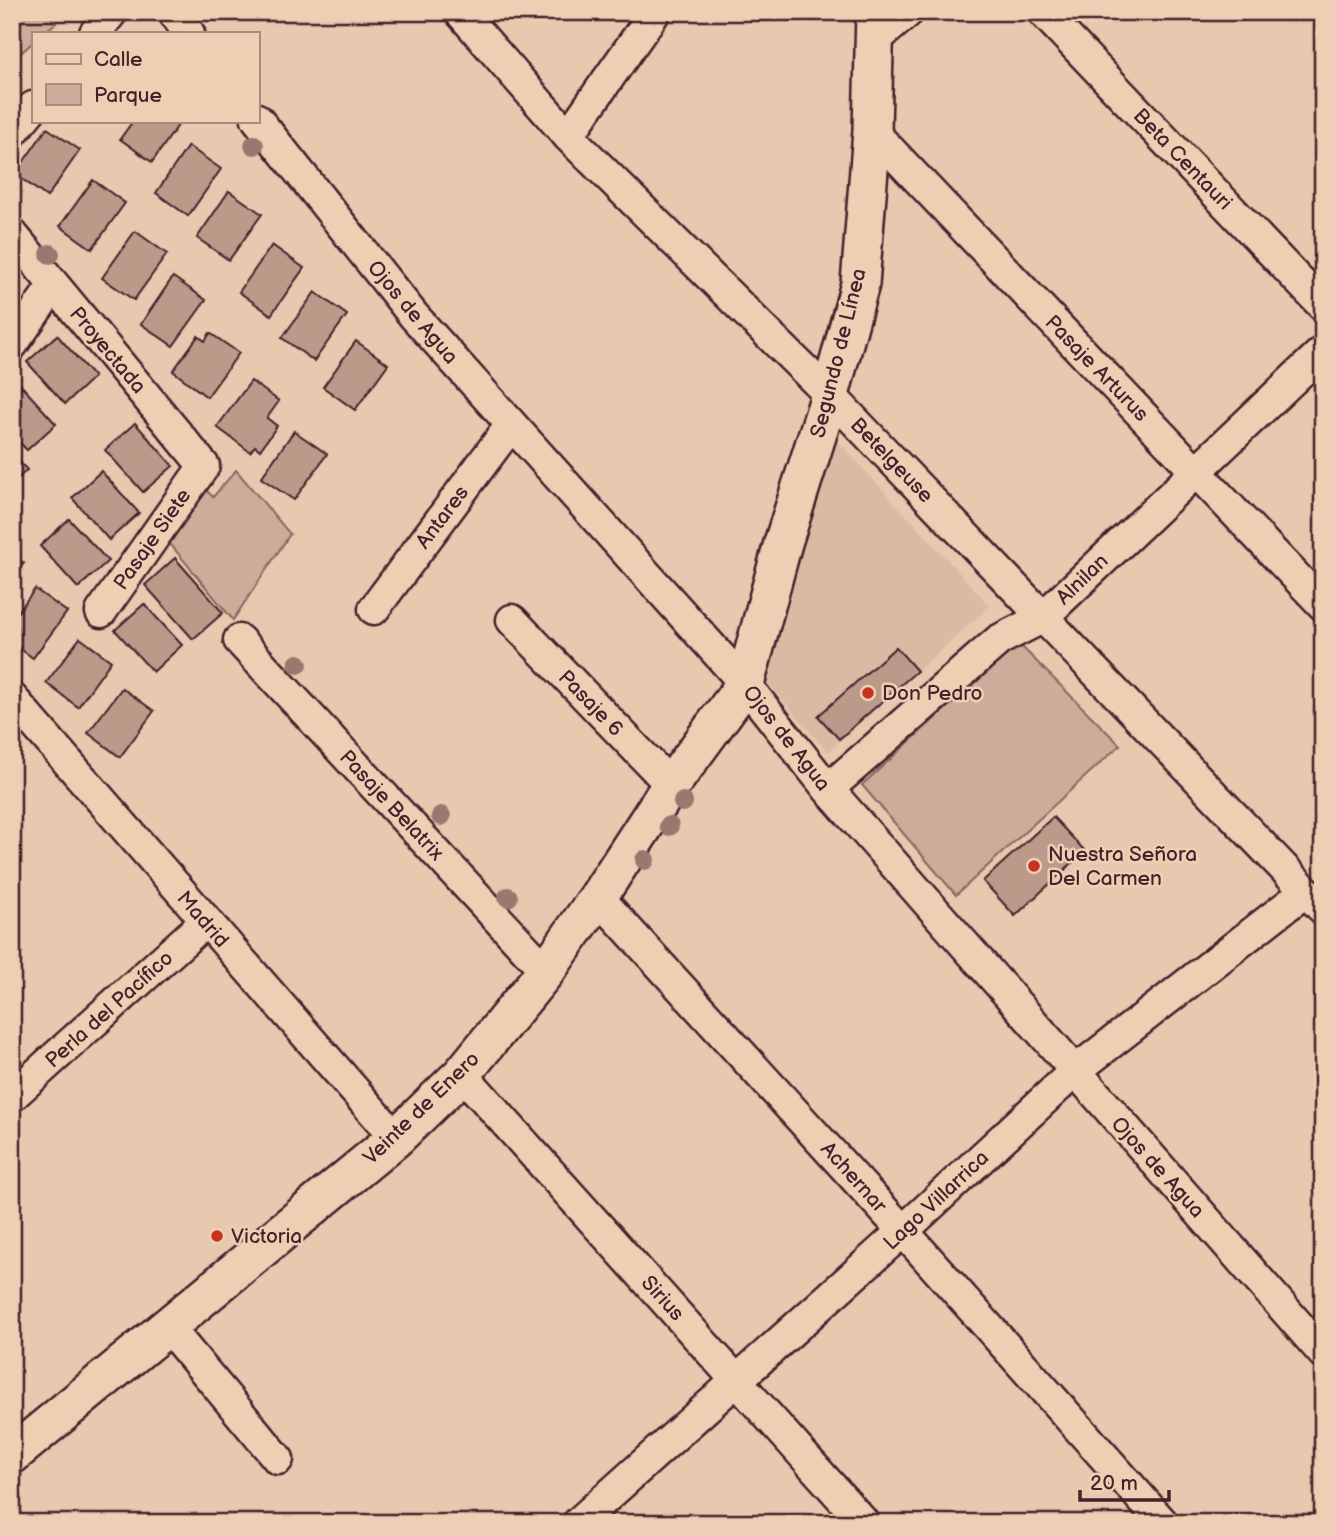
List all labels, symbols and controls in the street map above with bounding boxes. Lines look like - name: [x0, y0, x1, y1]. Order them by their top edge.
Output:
- legend: [32, 32, 259, 122]
- text: Calle: [94, 47, 143, 72]
- text: Parque: [94, 83, 162, 108]
- street label: Beta Centauri: [1128, 103, 1237, 215]
- street label: Ojos de Agua: [362, 256, 463, 369]
- street label: Segundo de Línea: [805, 266, 872, 440]
- street label: Proyectada: [64, 302, 151, 399]
- street label: Pasaje Arturus: [1040, 310, 1154, 427]
- street label: Betelgeuse: [845, 413, 938, 508]
- street label: Antares: [411, 481, 474, 554]
- street label: Pasaje Siete: [108, 484, 196, 595]
- street label: Alnilan: [1051, 549, 1114, 610]
- street label: Pasaje 6: [553, 665, 628, 742]
- street label: Ojos de Agua: [738, 680, 836, 796]
- place label: Don Pedro: [882, 681, 982, 706]
- marker: Don Pedro: [860, 685, 876, 701]
- street label: Pasaje Belatrix: [334, 745, 449, 866]
- place label: Nuestra Señora Del Carmen: [1048, 842, 1197, 891]
- marker: Nuestra Señora Del Carmen: [1026, 858, 1042, 874]
- street label: Madrid: [171, 886, 234, 953]
- street label: Perla del Pacífico: [40, 945, 178, 1073]
- street label: Veinte de Enero: [358, 1047, 485, 1170]
- street label: Ojos de Agua: [1106, 1112, 1209, 1223]
- street label: Achernar: [815, 1137, 892, 1218]
- street label: Lago Villarrica: [879, 1145, 994, 1255]
- place label: Victoria: [231, 1224, 302, 1249]
- marker: Victoria: [209, 1228, 225, 1244]
- street label: Sirius: [636, 1271, 689, 1326]
- scale bar: [1080, 1458, 1169, 1502]
- text: 20 m: [1090, 1471, 1138, 1496]

